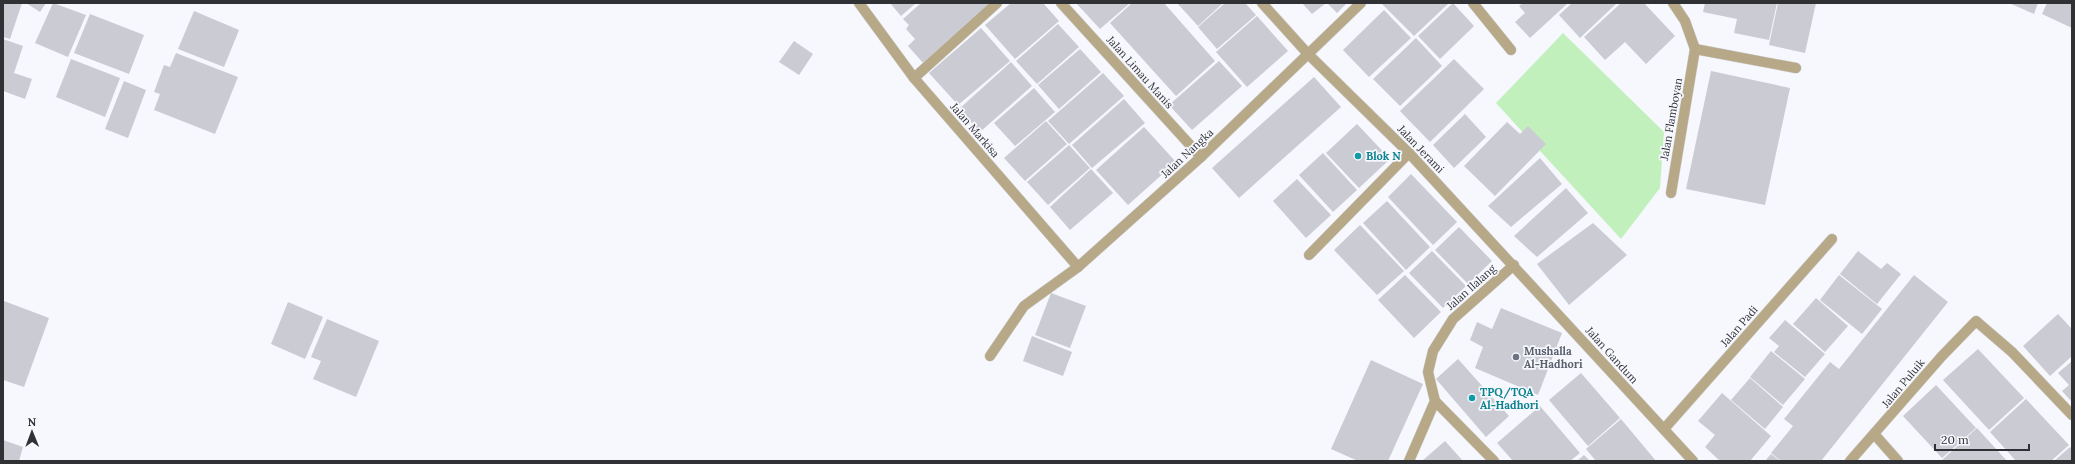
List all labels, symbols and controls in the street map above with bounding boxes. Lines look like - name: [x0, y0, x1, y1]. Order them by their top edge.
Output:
- street label: Jalan Limau Manis: [1103, 32, 1176, 111]
- street label: Jalan Flamboyan: [1657, 76, 1685, 162]
- street label: Jalan Markisa: [947, 99, 1003, 161]
- street label: Jalan Jerami: [1394, 121, 1447, 176]
- street label: Jalan Nangka: [1157, 125, 1216, 181]
- place label: Blok N: [1366, 149, 1401, 163]
- marker: Blok N: [1353, 151, 1363, 161]
- street label: Jalan Ilalang: [1443, 261, 1499, 313]
- street label: Jalan Padi: [1717, 303, 1761, 350]
- street label: Jalan Gandum: [1582, 323, 1641, 386]
- place label: Mushalla Al-Hadhori: [1524, 344, 1583, 371]
- marker: Mushalla Al-Hadhori: [1511, 352, 1521, 362]
- street label: Jalan Puluik: [1878, 356, 1928, 411]
- place label: TPQ/TQA Al-Hadhori: [1480, 385, 1539, 412]
- marker: TPQ/TQA Al-Hadhori: [1467, 393, 1477, 403]
- north arrow: [12, 412, 52, 452]
- text: N: [27, 415, 37, 429]
- scale bar: [1935, 426, 2029, 452]
- text: 20 m: [1941, 432, 1969, 447]

